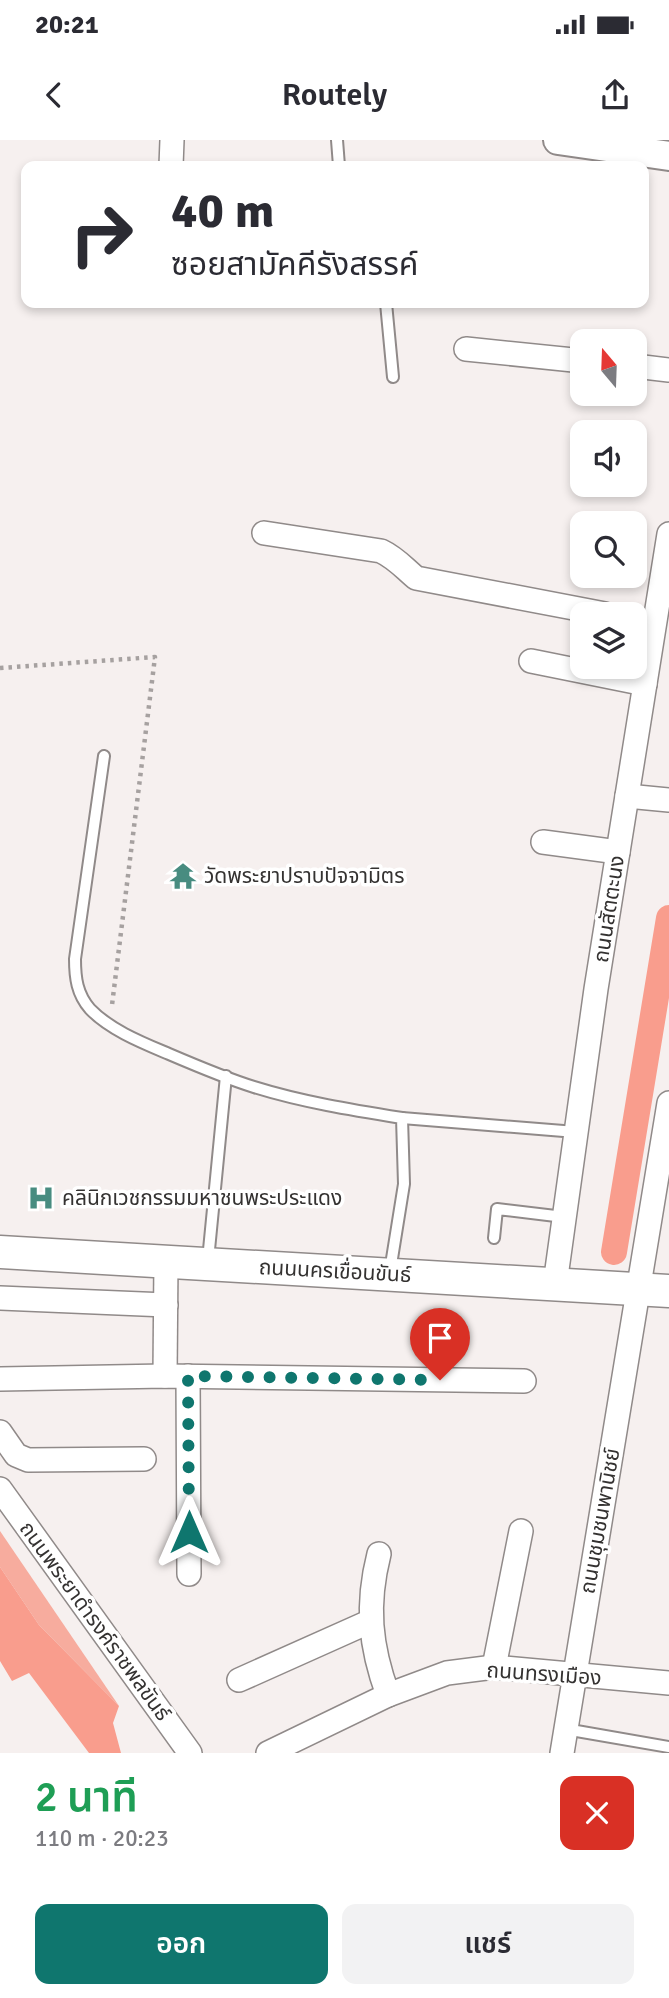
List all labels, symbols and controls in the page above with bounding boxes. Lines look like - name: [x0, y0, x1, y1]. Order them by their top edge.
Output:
- text: 20:21: [35, 9, 99, 41]
- text: Routely: [282, 75, 387, 114]
- icon: back: [35, 76, 73, 114]
- icon: share: [596, 76, 634, 114]
- text: 40 m: [171, 181, 274, 241]
- icon: right: [56, 189, 147, 280]
- text: ซอยสามัคคีรังสรรค์: [171, 245, 418, 284]
- north arrow: [570, 329, 648, 406]
- map controls: [570, 329, 647, 679]
- button: sound: [570, 420, 647, 497]
- button: search: [570, 511, 647, 588]
- button: layers: [570, 602, 647, 679]
- street label: ถนนสัตตะนง: [588, 853, 630, 965]
- temple icon: วัดพระยาปราบปัจจามิตร: [168, 861, 198, 891]
- place label: วัดพระยาปราบปัจจามิตร: [204, 863, 404, 889]
- hospital icon: คลินิกเวชกรรมมหาชนพระประแดง: [26, 1183, 56, 1213]
- place label: คลินิกเวชกรรมมหาชนพระประแดง: [62, 1185, 342, 1211]
- street label: ถนนนครเขื่อนขันธ์: [258, 1252, 412, 1288]
- pin: [410, 1308, 470, 1380]
- icon: arrive: [421, 1319, 459, 1357]
- street label: ถนนชุมชนพานิชย์: [574, 1446, 626, 1596]
- position arrow: [152, 1495, 226, 1569]
- street label: ถนนพระยาดำรงค์ราชพลขันธ์: [14, 1516, 176, 1726]
- street label: ถนนทรงเมือง: [486, 1657, 602, 1691]
- text: 2 นาที: [35, 1772, 138, 1823]
- button: close: [560, 1776, 634, 1850]
- text: 110 m · 20:23: [35, 1824, 169, 1853]
- button: ออก: [35, 1904, 328, 1984]
- button: แชร์: [342, 1904, 634, 1984]

